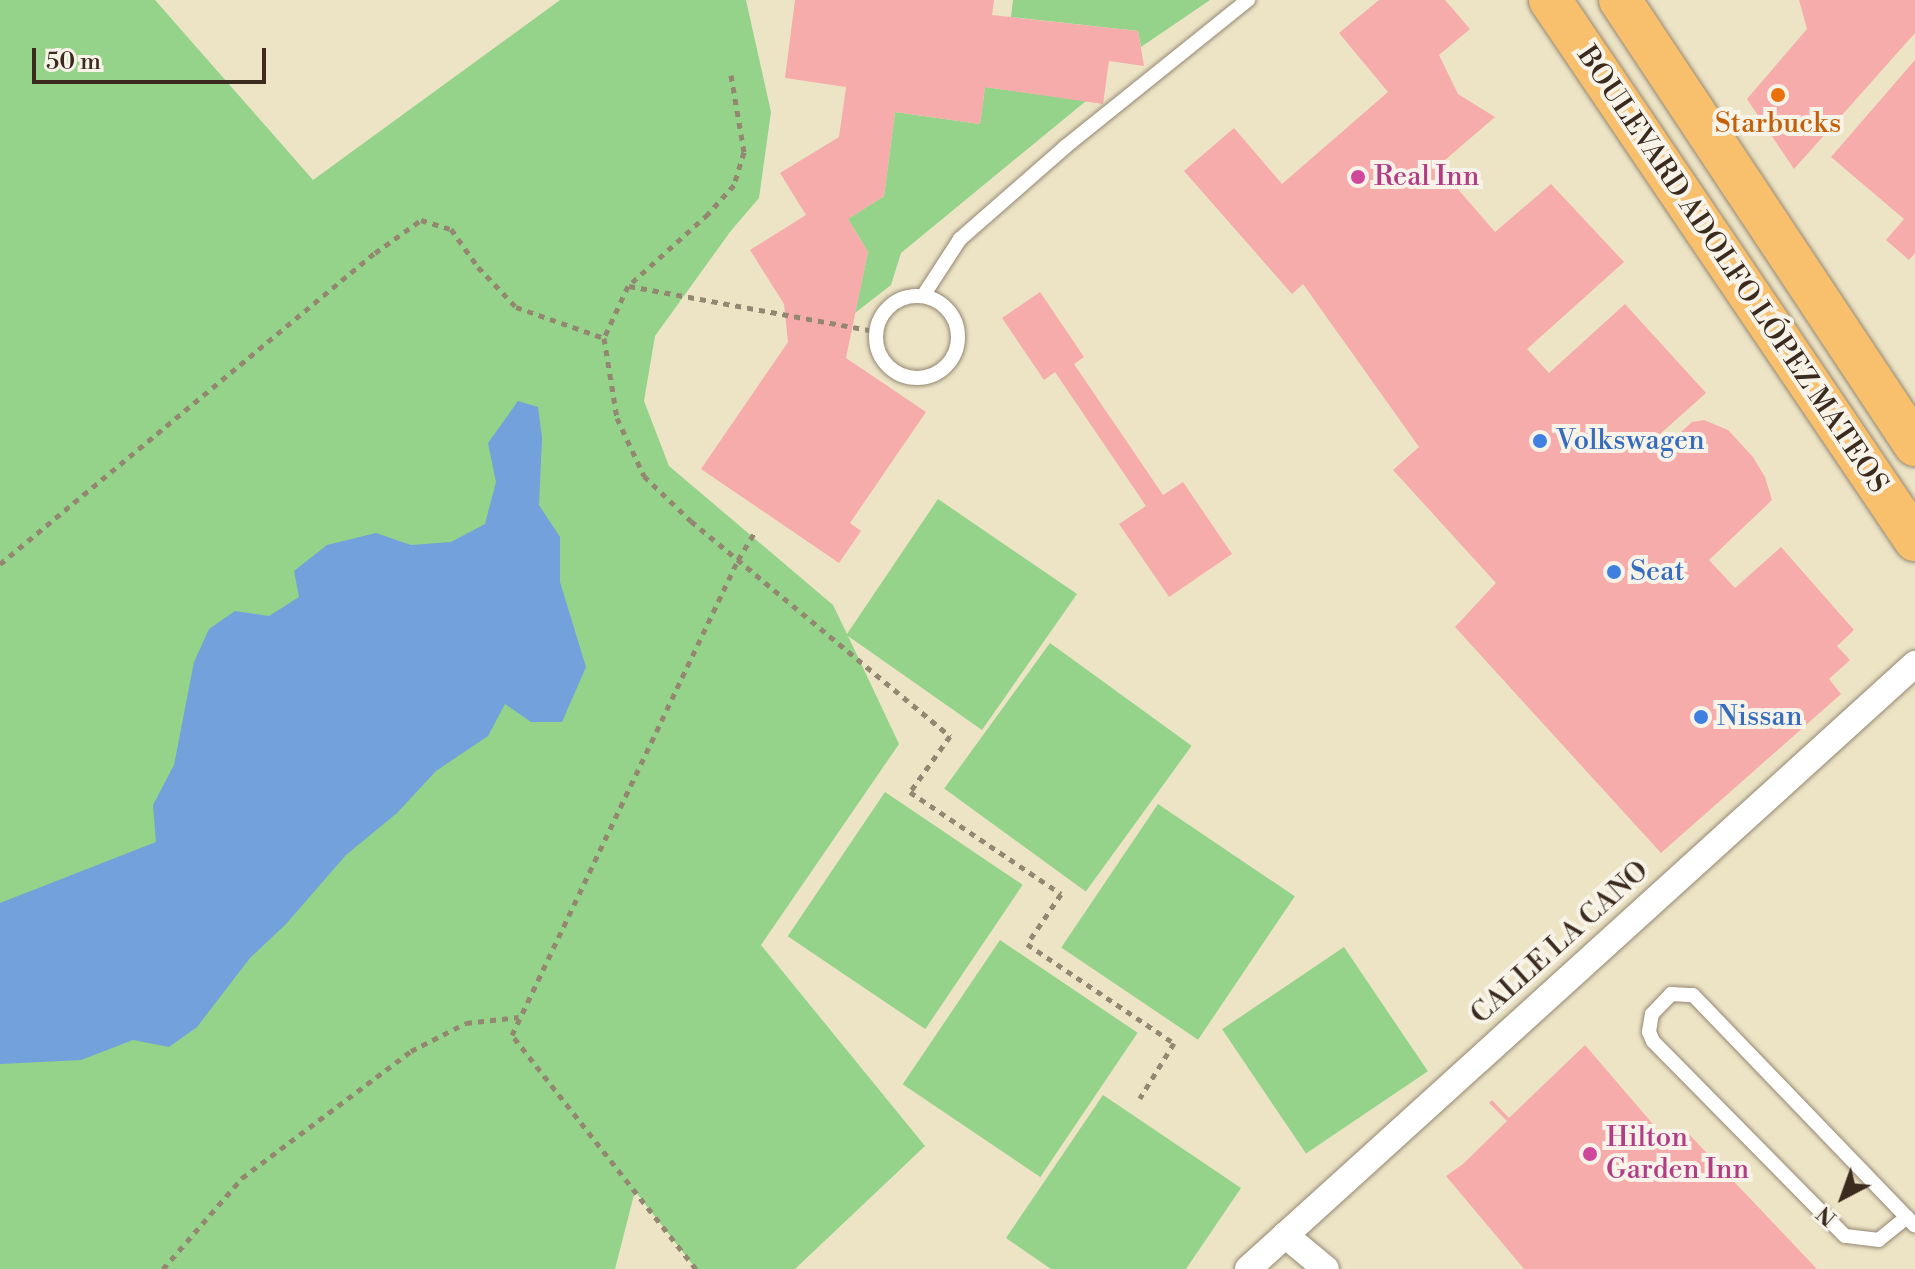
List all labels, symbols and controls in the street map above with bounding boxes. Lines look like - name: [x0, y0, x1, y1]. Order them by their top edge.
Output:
- scale bar: [36, 32, 270, 82]
- street label: BOULEVARD ADOLFO LÓPEZ MATEOS: [1569, 40, 1895, 500]
- text: 50 m: [46, 47, 101, 77]
- marker: Starbucks: [1769, 86, 1787, 104]
- place label: Starbucks: [1715, 107, 1841, 141]
- place label: Real Inn: [1374, 160, 1479, 194]
- marker: Real Inn: [1349, 168, 1367, 186]
- place label: Volkswagen: [1556, 424, 1705, 458]
- marker: Volkswagen: [1531, 432, 1549, 450]
- place label: Seat: [1630, 555, 1684, 589]
- marker: Seat: [1605, 563, 1623, 581]
- place label: Nissan: [1717, 700, 1802, 734]
- marker: Nissan: [1692, 708, 1710, 726]
- street label: CALLE LA CANO: [1464, 854, 1656, 1032]
- place label: Hilton Garden Inn: [1606, 1121, 1749, 1187]
- marker: Hilton Garden Inn: [1581, 1145, 1599, 1163]
- north arrow: [1803, 1157, 1883, 1237]
- text: N: [1812, 1200, 1842, 1231]

